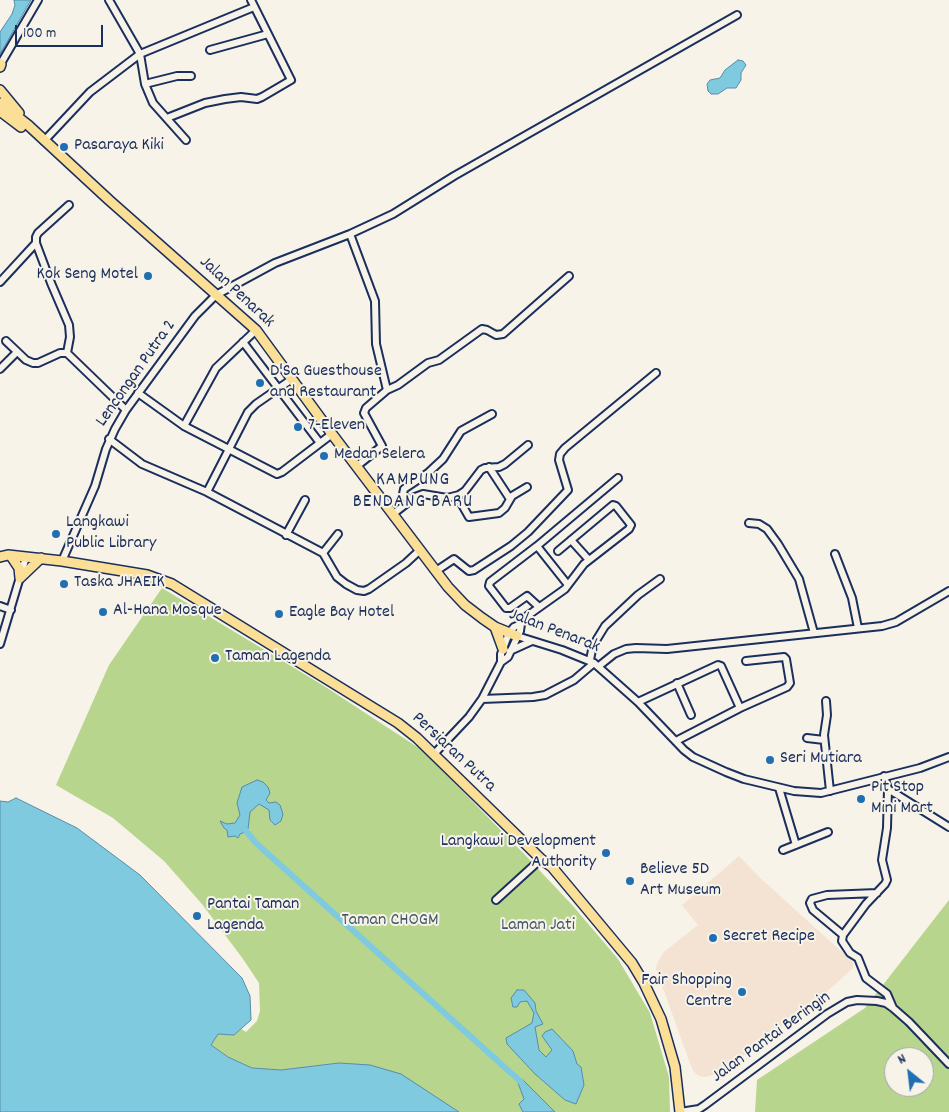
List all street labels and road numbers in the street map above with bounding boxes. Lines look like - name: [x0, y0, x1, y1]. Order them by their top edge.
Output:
- street label: Jalan Penarak: [194, 253, 278, 333]
- street label: Lencongan Putra 2: [92, 316, 182, 432]
- street label: Jalan Penarak: [506, 605, 602, 659]
- street label: Persiaran Putra: [406, 709, 500, 797]
- street label: Jalan Pantai Beringin: [708, 988, 836, 1088]

